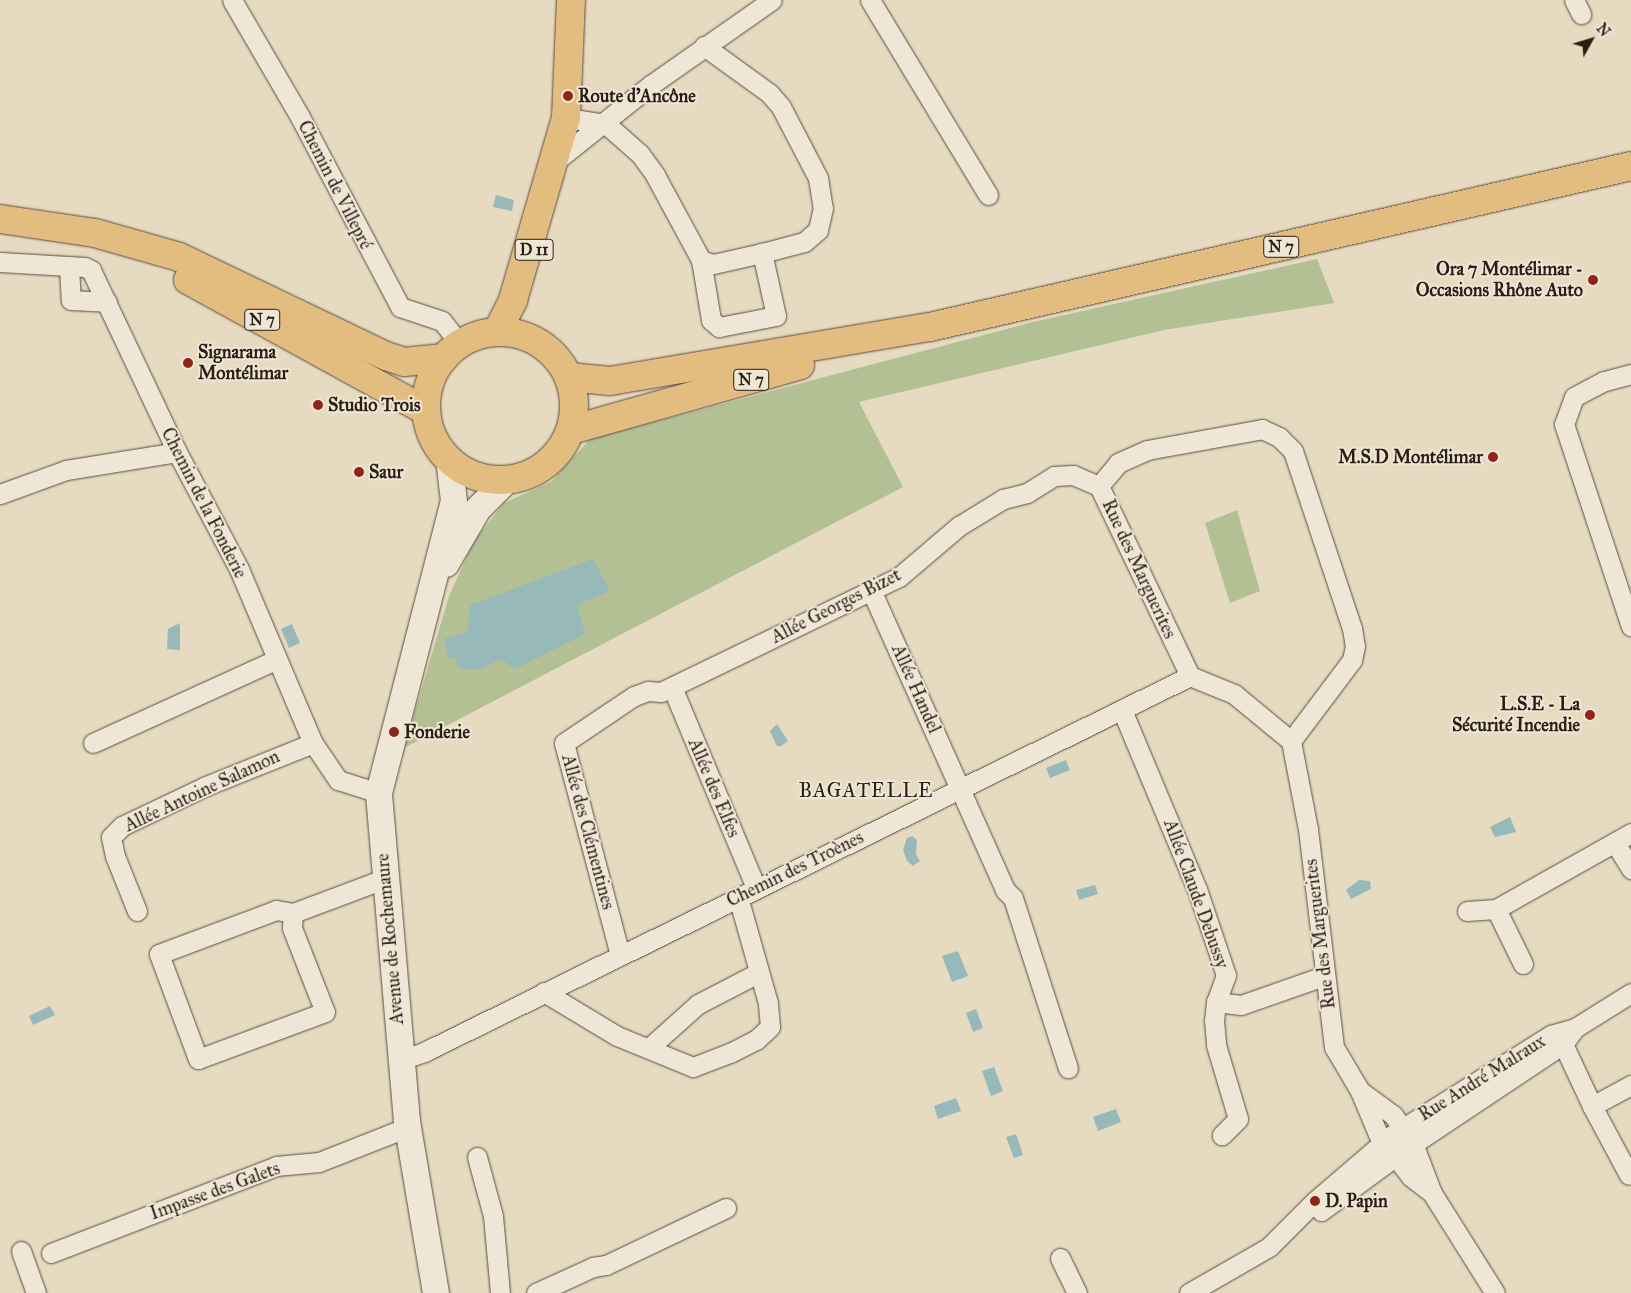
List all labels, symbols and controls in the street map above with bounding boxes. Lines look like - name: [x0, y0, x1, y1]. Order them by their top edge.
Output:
- north arrow: [1566, 15, 1616, 65]
- text: N: [1593, 20, 1613, 40]
- place label: Route d'Ancône: [578, 85, 696, 107]
- marker: Route d'Ancône: [562, 90, 574, 102]
- street label: Chemin de Villepré: [293, 117, 377, 253]
- road number: N 7: [1262, 233, 1300, 260]
- road number: D 11: [514, 236, 554, 264]
- place label: Ora 7 Montélimar - Occasions Rhône Auto: [1416, 259, 1583, 302]
- marker: Ora 7 Montélimar - Occasions Rhône Auto: [1587, 274, 1599, 286]
- road number: N 7: [243, 306, 281, 334]
- place label: Signarama Montélimar: [198, 342, 288, 384]
- marker: Signarama Montélimar: [182, 357, 194, 369]
- road number: N 7: [732, 366, 770, 394]
- place label: Studio Trois: [328, 394, 421, 416]
- marker: Studio Trois: [312, 399, 324, 411]
- street label: Chemin de la Fonderie: [157, 424, 251, 582]
- place label: M.S.D Montélimar: [1338, 446, 1483, 468]
- marker: M.S.D Montélimar: [1487, 451, 1499, 463]
- place label: Saur: [369, 461, 403, 483]
- marker: Saur: [353, 466, 365, 478]
- street label: Rue des Marguerites: [1097, 496, 1181, 642]
- street label: Allée Georges Bizet: [768, 564, 904, 648]
- street label: Allée Handel: [887, 641, 945, 737]
- place label: L.S.E - La Sécurité Incendie: [1452, 694, 1580, 736]
- marker: L.S.E - La Sécurité Incendie: [1584, 709, 1596, 721]
- place label: Fonderie: [404, 721, 470, 743]
- marker: Fonderie: [388, 726, 400, 738]
- street label: Allée des Elfes: [683, 735, 745, 841]
- street label: Allée Antoine Salamon: [121, 746, 283, 836]
- street label: Allée des Clémentines: [557, 752, 619, 912]
- district label: BAGATELLE: [798, 778, 934, 802]
- street label: Allée Claude Debussy: [1159, 817, 1233, 971]
- street label: Chemin des Troènes: [723, 827, 867, 911]
- street label: Avenue de Rochemaure: [372, 853, 408, 1025]
- street label: Rue des Marguerites: [1300, 858, 1340, 1010]
- street label: Rue André Malraux: [1415, 1030, 1549, 1126]
- street label: Impasse des Galets: [147, 1157, 283, 1225]
- place label: D. Papin: [1325, 1190, 1388, 1212]
- marker: D. Papin: [1309, 1195, 1321, 1207]

